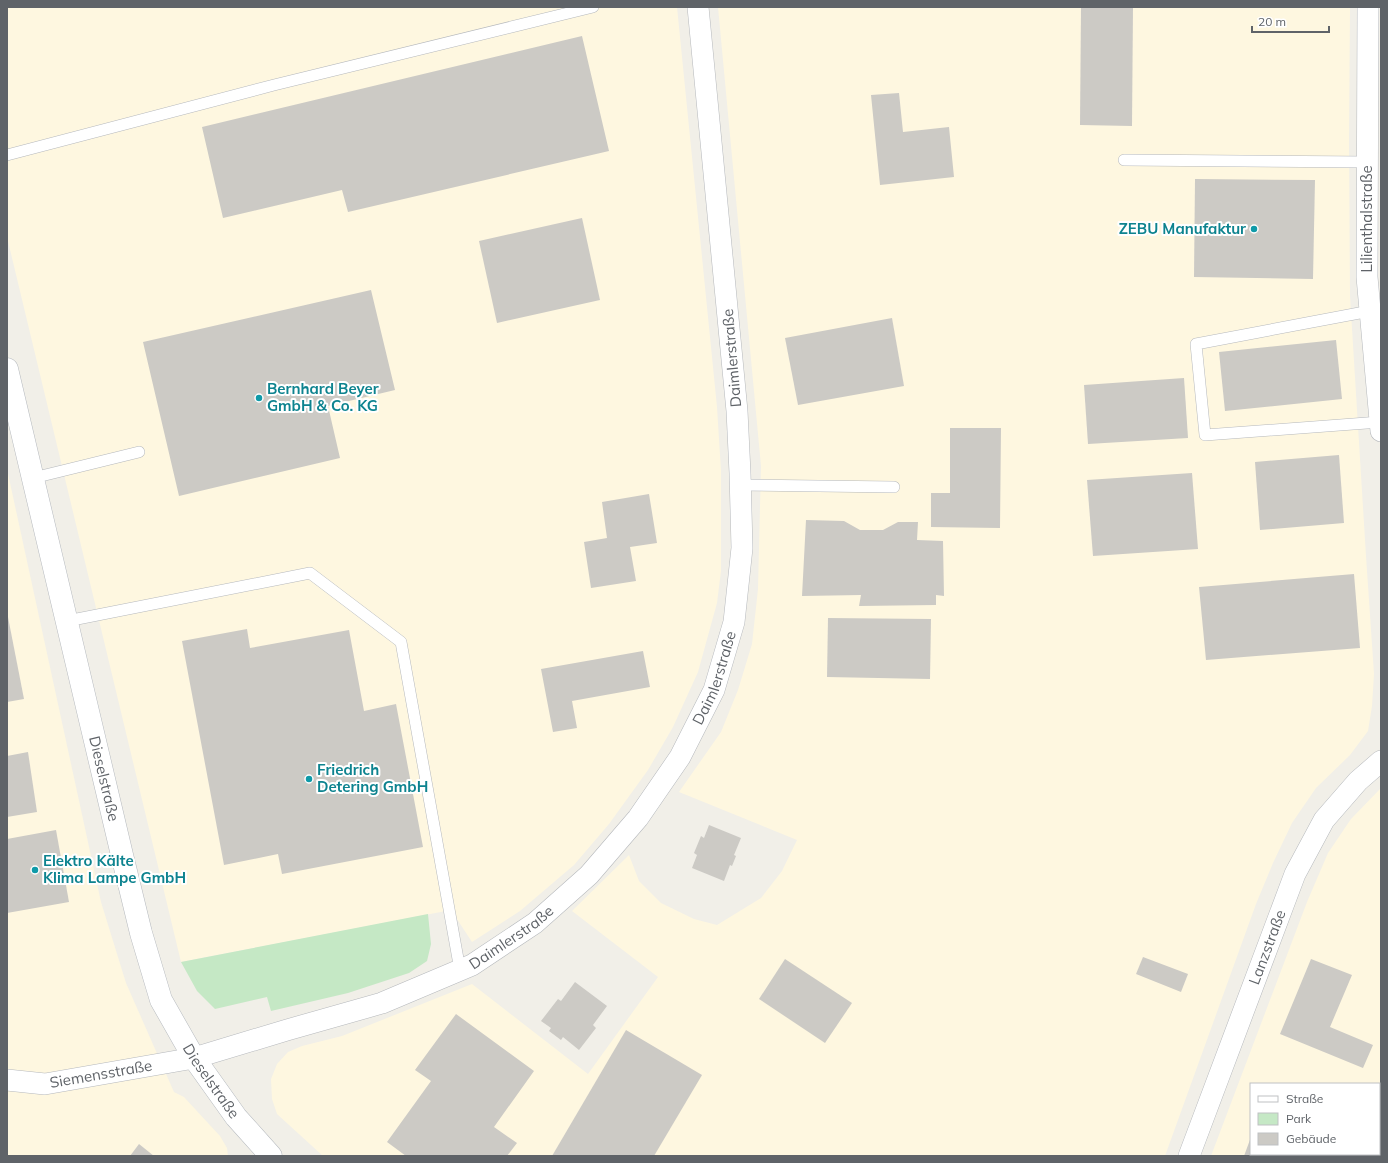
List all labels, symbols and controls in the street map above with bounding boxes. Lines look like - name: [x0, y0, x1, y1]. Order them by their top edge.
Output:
- scale bar: [1252, 8, 1329, 34]
- text: 20 m: [1258, 14, 1286, 29]
- street label: Lilienthalstraße: [1357, 165, 1376, 273]
- place label: ZEBU Manufaktur: [1119, 219, 1246, 238]
- marker: ZEBU Manufaktur: [1249, 224, 1259, 234]
- street label: Daimlerstraße: [718, 308, 745, 408]
- place label: Bernhard Beyer GmbH & Co. KG: [267, 379, 379, 415]
- marker: Bernhard Beyer GmbH & Co. KG: [254, 393, 264, 403]
- street label: Daimlerstraße: [688, 629, 740, 728]
- street label: Dieselstraße: [85, 734, 124, 823]
- place label: Friedrich Detering GmbH: [317, 760, 428, 796]
- marker: Friedrich Detering GmbH: [304, 774, 314, 784]
- place label: Elektro Kälte Klima Lampe GmbH: [43, 851, 186, 887]
- marker: Elektro Kälte Klima Lampe GmbH: [30, 865, 40, 875]
- street label: Daimlerstraße: [465, 901, 557, 973]
- street label: Lanzstraße: [1244, 907, 1290, 987]
- street label: Dieselstraße: [179, 1040, 244, 1122]
- street label: Siemensstraße: [48, 1055, 153, 1092]
- legend: [1250, 1083, 1380, 1155]
- text: Straße: [1286, 1091, 1323, 1106]
- text: Park: [1286, 1111, 1312, 1126]
- text: Gebäude: [1286, 1131, 1336, 1146]

